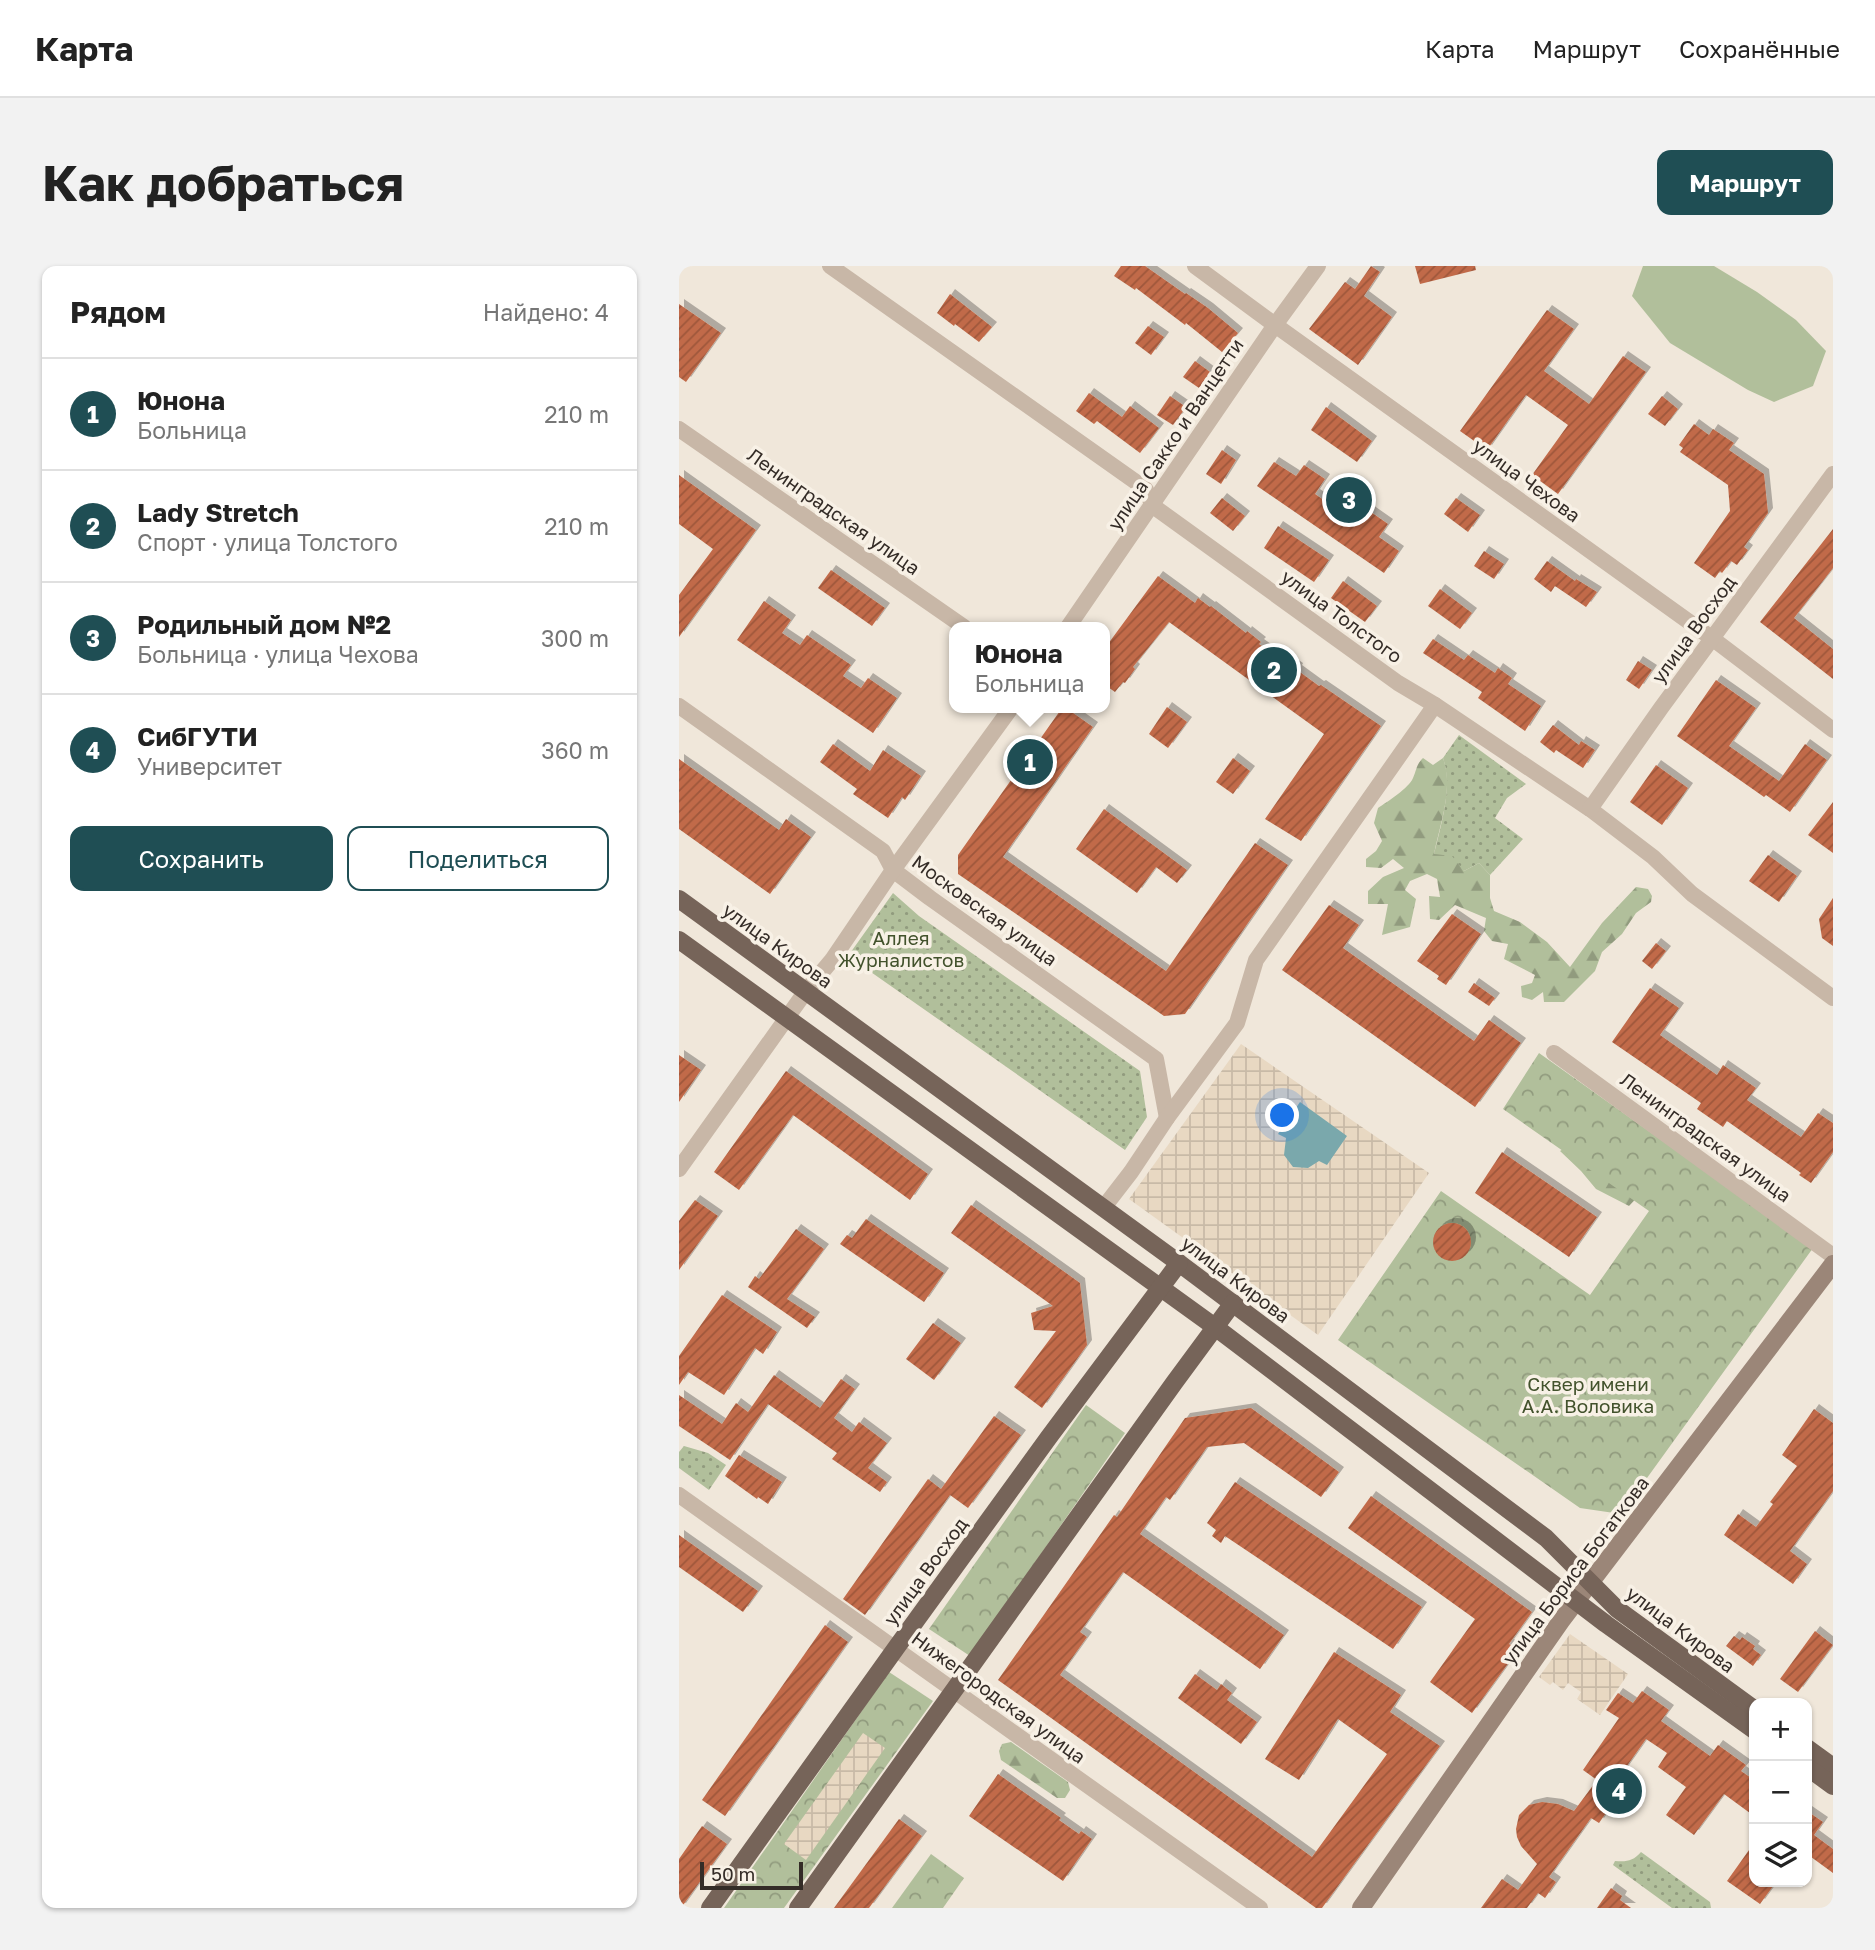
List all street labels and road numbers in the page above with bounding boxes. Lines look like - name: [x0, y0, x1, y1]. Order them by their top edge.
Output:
- street label: улица Сакко и Ванцетти: [1102, 334, 1248, 534]
- street label: улица Чехова: [1469, 433, 1585, 527]
- street label: Ленинградская улица: [743, 443, 925, 579]
- street label: улица Толстого: [1277, 564, 1407, 668]
- street label: улица Восход: [1646, 570, 1740, 687]
- street label: Московская улица: [908, 850, 1062, 970]
- street label: улица Кирова: [719, 898, 837, 992]
- street label: Ленинградская улица: [1616, 1067, 1796, 1207]
- street label: улица Кирова: [1177, 1231, 1295, 1327]
- street label: улица Бориса Богаткова: [1497, 1472, 1653, 1668]
- street label: улица Восход: [878, 1512, 972, 1629]
- street label: улица Кирова: [1622, 1581, 1740, 1677]
- street label: Нижегородская улица: [908, 1626, 1090, 1768]

